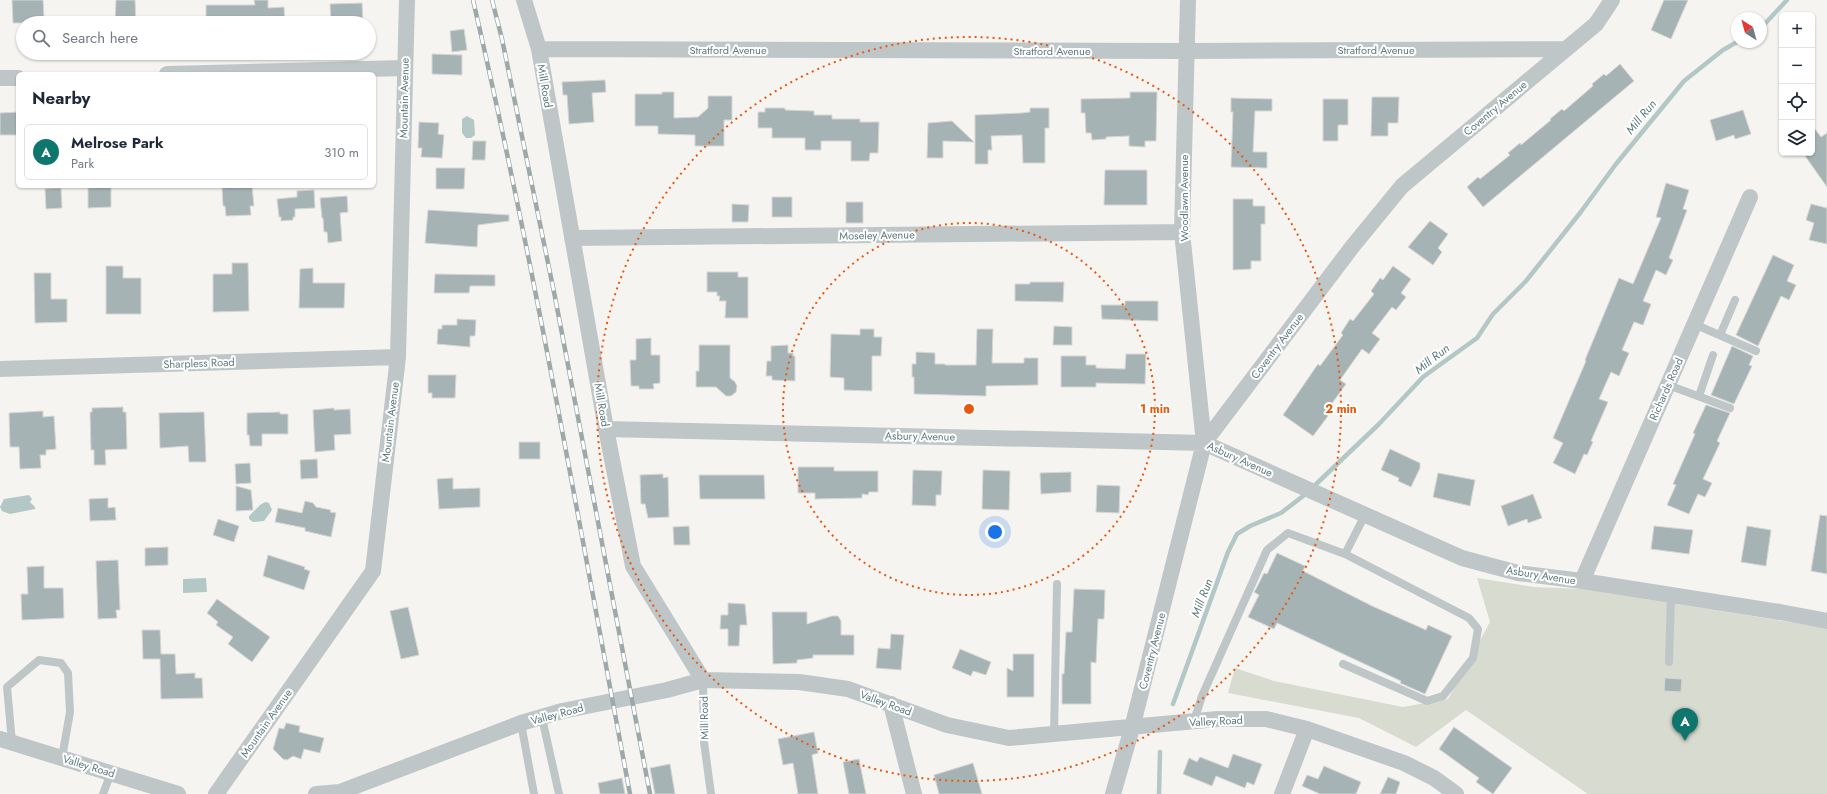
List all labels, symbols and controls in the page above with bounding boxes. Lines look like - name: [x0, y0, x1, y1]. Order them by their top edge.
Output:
- north arrow: [1731, 12, 1767, 48]
- map controls: [1779, 12, 1815, 156]
- button: +: [1779, 12, 1815, 48]
- search box: [16, 16, 376, 60]
- icon: search: [30, 27, 52, 49]
- text: Search here: [62, 27, 138, 49]
- street label: Stratford Avenue: [689, 42, 767, 58]
- street label: Stratford Avenue: [1337, 42, 1415, 58]
- street label: Stratford Avenue: [1013, 43, 1091, 59]
- button: −: [1779, 48, 1815, 84]
- street label: Mountain Avenue: [395, 57, 413, 138]
- street label: Mill Road: [533, 63, 557, 109]
- street label: Coventry Avenue: [1460, 76, 1531, 139]
- button: locate: [1779, 84, 1815, 120]
- text: Nearby: [32, 86, 90, 110]
- water label: Mill Run: [1621, 96, 1661, 138]
- button: layers: [1779, 120, 1815, 156]
- text: Melrose Park: [71, 132, 164, 154]
- text: A: [41, 143, 51, 162]
- text: 310 m: [324, 143, 359, 162]
- text: Park: [71, 154, 94, 173]
- street label: Woodlawn Avenue: [1176, 154, 1192, 241]
- street label: Moseley Avenue: [839, 226, 915, 244]
- street label: Coventry Avenue: [1247, 310, 1307, 382]
- water label: Mill Run: [1411, 340, 1453, 378]
- street label: Sharpless Road: [163, 354, 235, 372]
- street label: Richards Road: [1645, 355, 1687, 423]
- street label: Mountain Avenue: [377, 381, 403, 463]
- street label: Mill Road: [590, 382, 614, 428]
- text: 1 min: [1140, 400, 1170, 418]
- text: 2 min: [1325, 400, 1357, 418]
- centre of rings: [962, 402, 976, 416]
- street label: Asbury Avenue: [885, 427, 956, 445]
- street label: Asbury Avenue: [1205, 437, 1276, 481]
- your location: [985, 522, 1005, 542]
- street label: Asbury Avenue: [1505, 562, 1577, 588]
- water label: Mill Run: [1186, 576, 1218, 620]
- street label: Coventry Avenue: [1135, 611, 1169, 691]
- street label: Mountain Avenue: [236, 685, 296, 761]
- street label: Valley Road: [858, 686, 914, 720]
- street label: Mill Road: [696, 696, 712, 740]
- street label: Valley Road: [529, 699, 585, 729]
- pin: A: [1672, 708, 1698, 741]
- street label: Valley Road: [1189, 712, 1243, 730]
- street label: Valley Road: [61, 750, 117, 782]

